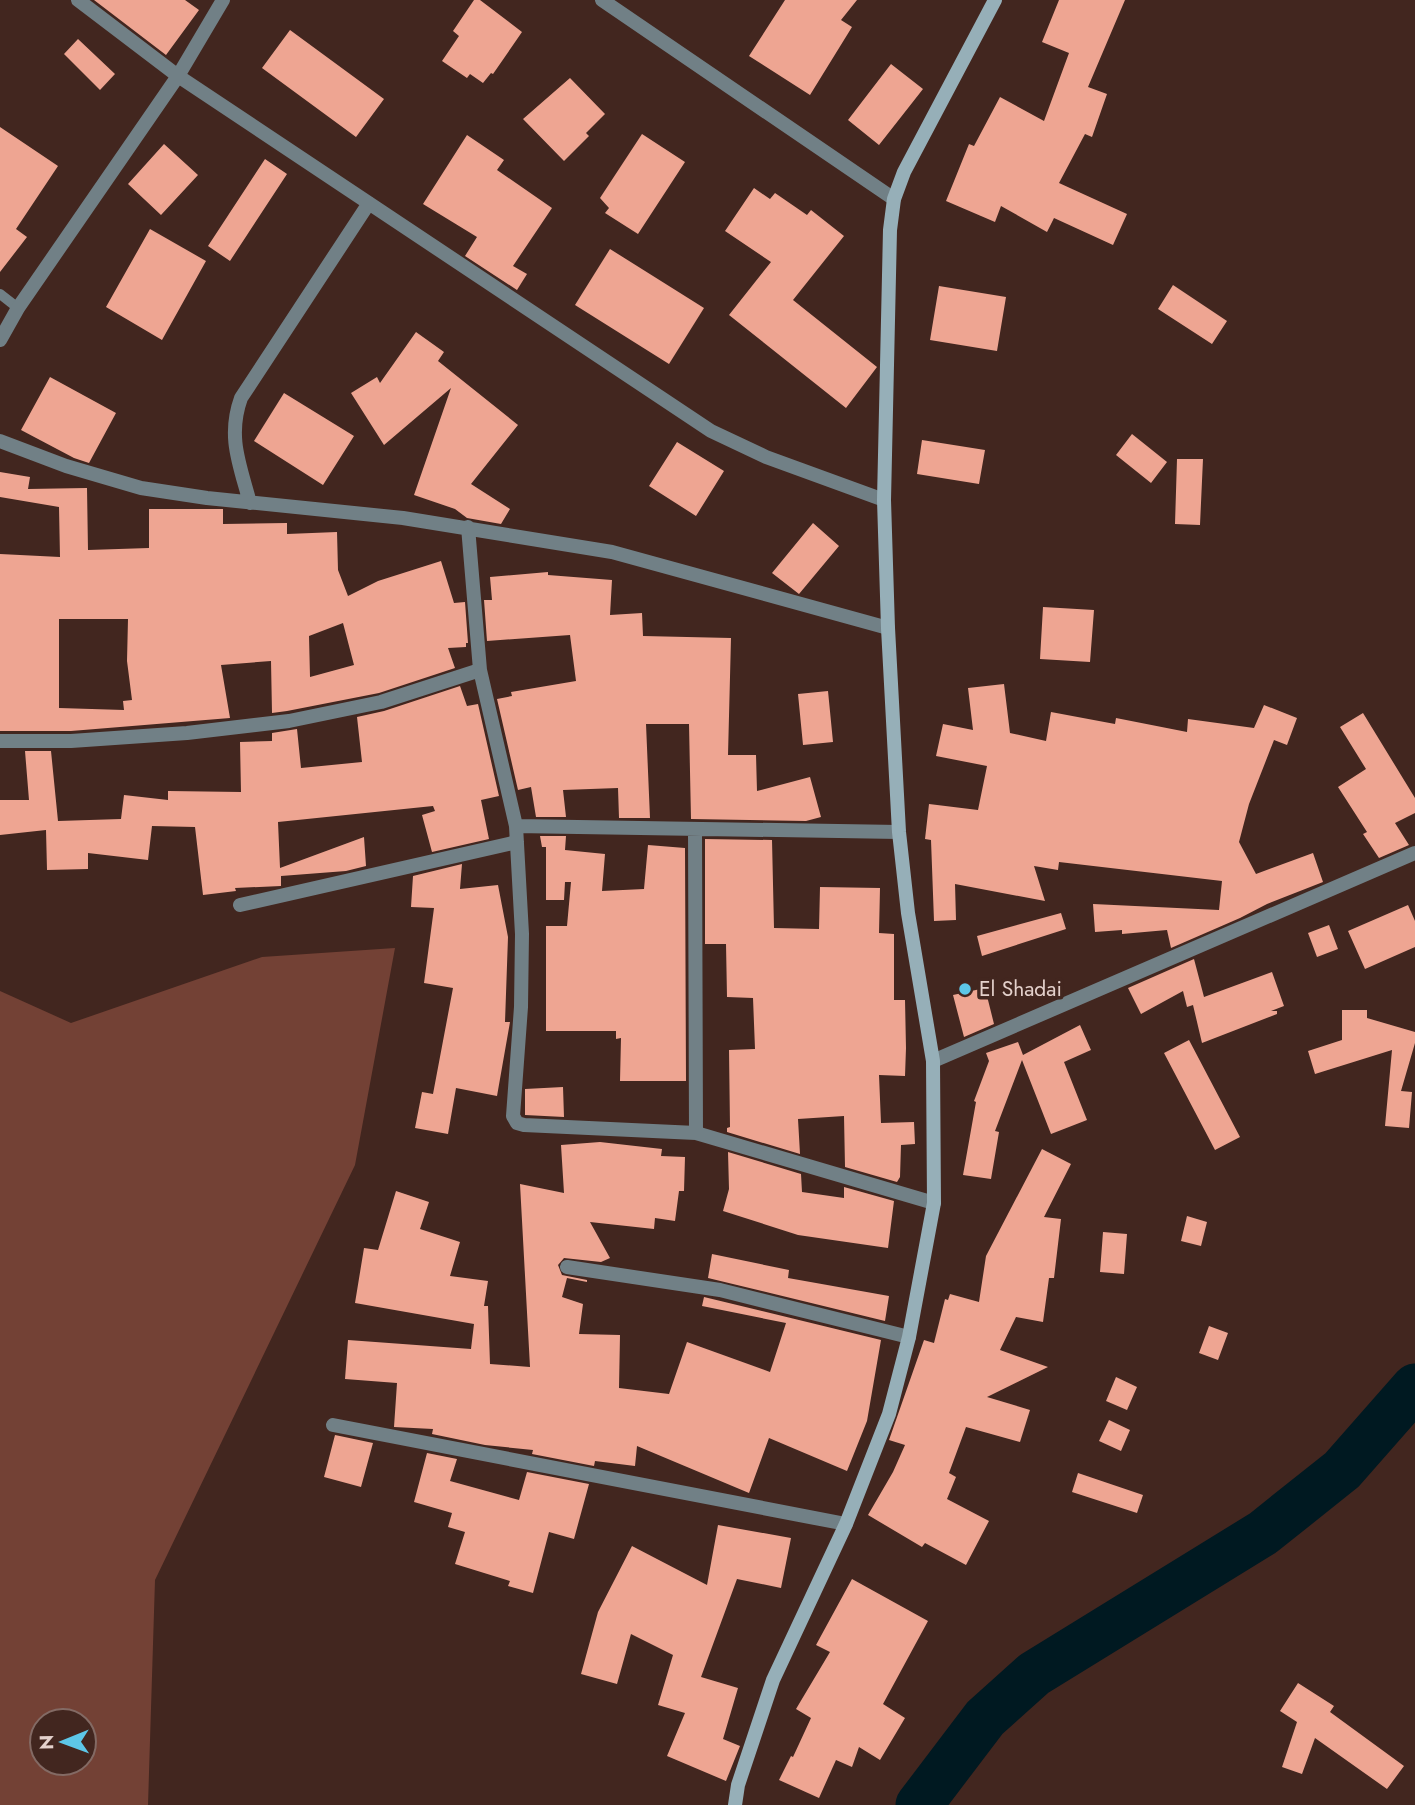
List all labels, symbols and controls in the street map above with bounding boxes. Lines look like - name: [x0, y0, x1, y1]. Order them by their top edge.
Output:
- place label: El Shadai: [979, 974, 1062, 1004]
- marker: El Shadai: [957, 981, 973, 997]
- north arrow: [28, 1707, 98, 1777]
- text: N: [33, 1735, 60, 1750]

